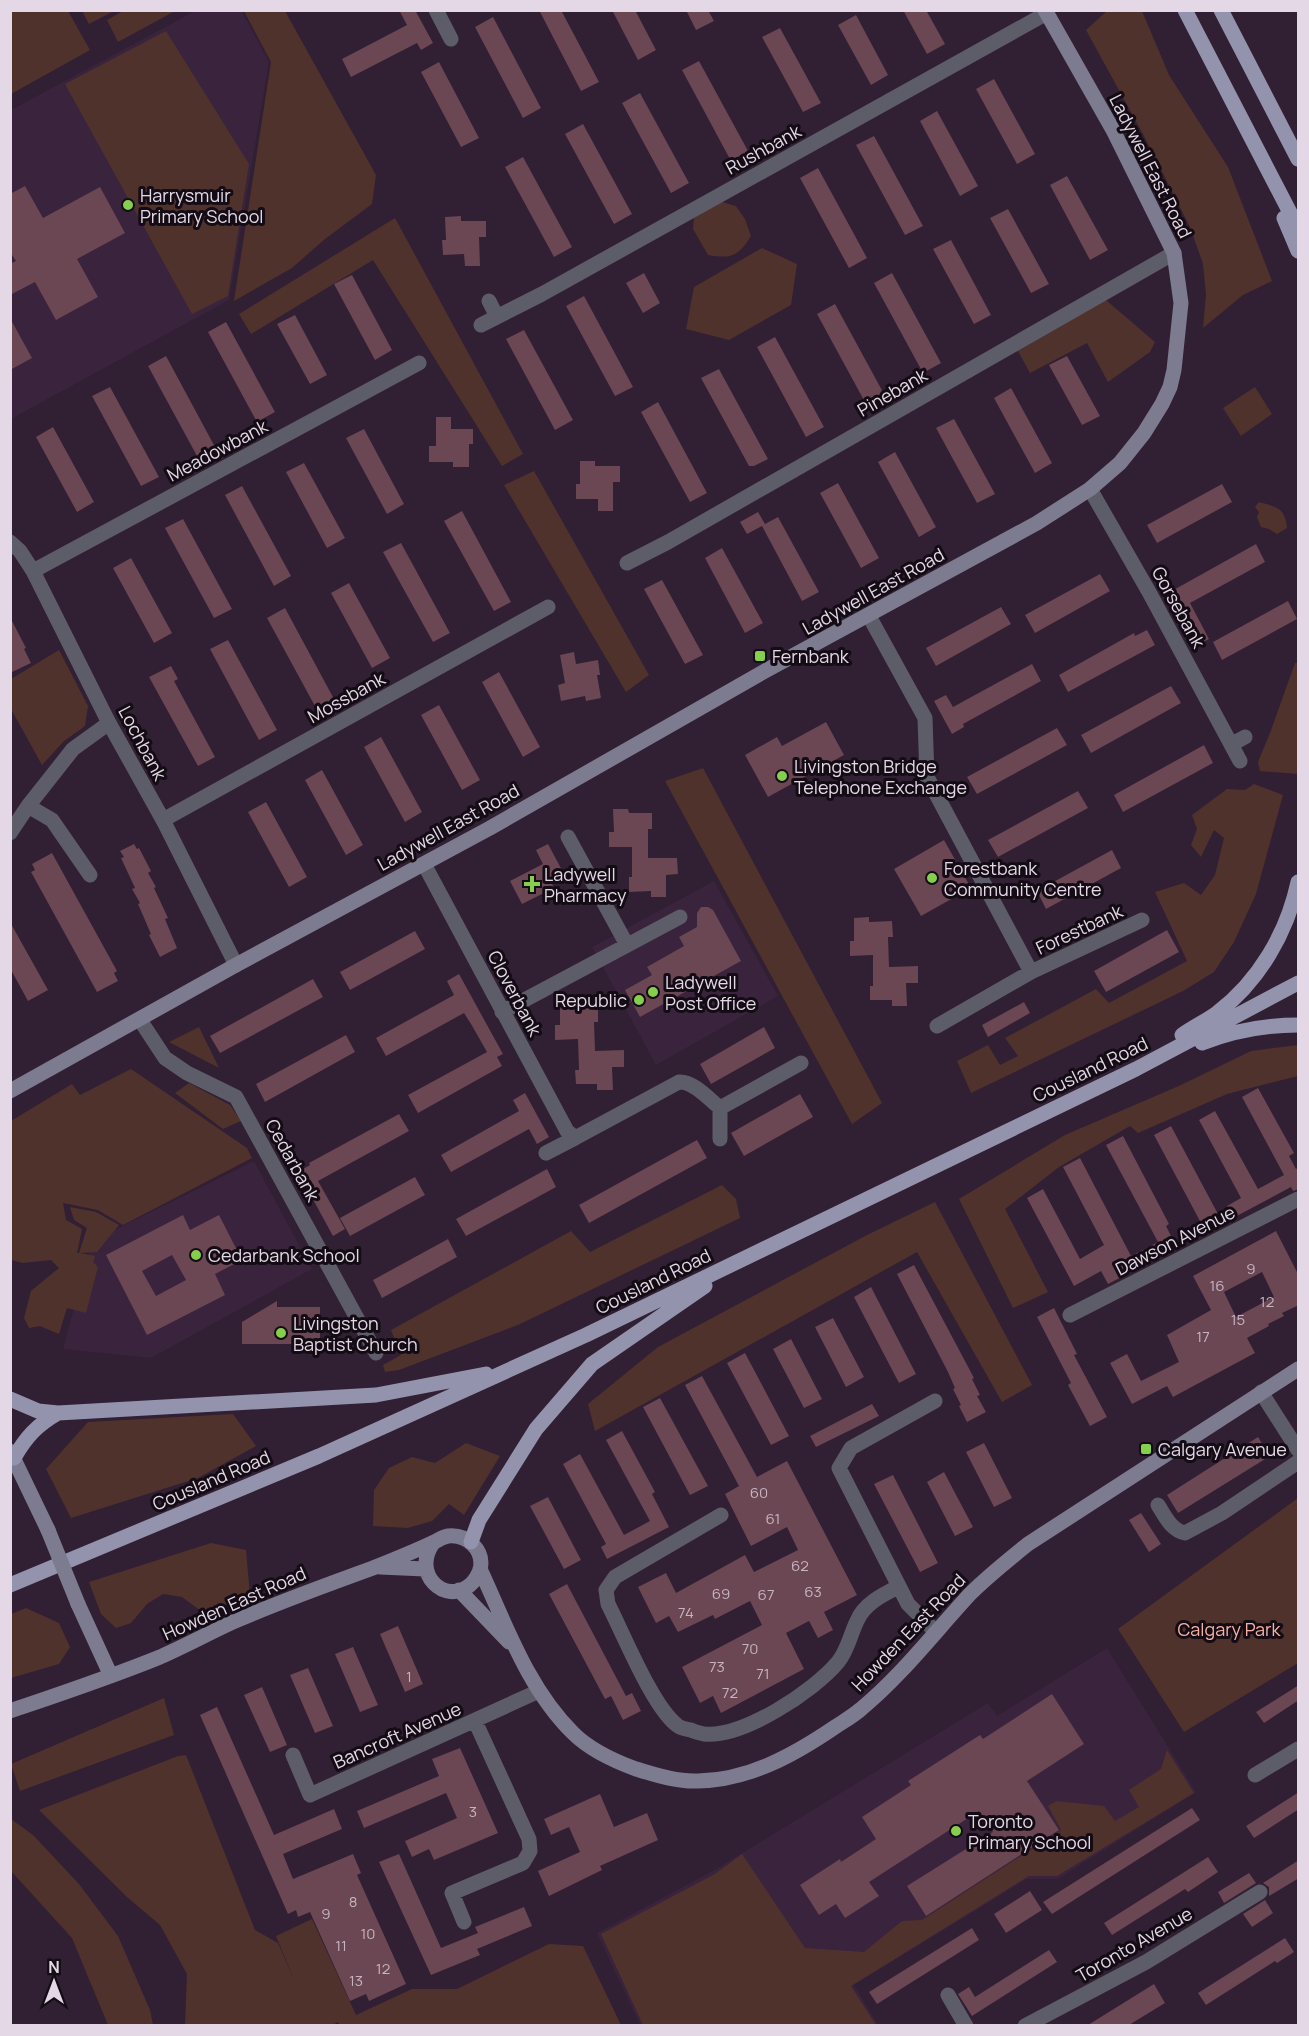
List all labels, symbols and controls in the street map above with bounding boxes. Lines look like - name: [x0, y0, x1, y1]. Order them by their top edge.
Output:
- street label: Ladywell East Road: [1104, 90, 1198, 242]
- street label: Rushbank: [721, 118, 806, 179]
- place label: Harrysmuir Primary School: [140, 183, 264, 228]
- marker: Harrysmuir Primary School: [121, 198, 135, 212]
- street label: Pinebank: [853, 362, 932, 422]
- street label: Meadowbank: [163, 413, 272, 487]
- street label: Ladywell East Road: [798, 542, 948, 640]
- street label: Gorsebank: [1147, 562, 1212, 653]
- place label: Fernbank: [772, 644, 850, 668]
- marker: Fernbank: [753, 649, 767, 663]
- street label: Mossbank: [303, 665, 390, 728]
- street label: Lochbank: [113, 702, 173, 785]
- place label: Livingston Bridge Telephone Exchange: [794, 754, 967, 799]
- marker: Livingston Bridge Telephone Exchange: [775, 769, 789, 783]
- street label: Ladywell East Road: [373, 778, 523, 876]
- place label: Forestbank Community Centre: [944, 856, 1102, 901]
- place label: Ladywell Pharmacy: [544, 862, 627, 907]
- marker: Forestbank Community Centre: [925, 871, 939, 885]
- marker: Ladywell Pharmacy: [525, 877, 539, 891]
- street label: Forestbank: [1032, 898, 1127, 960]
- street label: Cloverbank: [482, 946, 548, 1041]
- place label: Ladywell Post Office: [665, 970, 756, 1015]
- marker: Ladywell Post Office: [646, 985, 660, 999]
- place label: Republic: [555, 988, 627, 1012]
- marker: Republic: [632, 993, 646, 1007]
- street label: Cousland Road: [1028, 1031, 1152, 1107]
- street label: Cedarbank: [260, 1114, 326, 1206]
- street label: Dawson Avenue: [1111, 1200, 1239, 1280]
- place label: Cedarbank School: [208, 1243, 360, 1267]
- street label: Cousland Road: [591, 1243, 715, 1319]
- marker: Cedarbank School: [189, 1248, 203, 1262]
- house number: 9: [1246, 1258, 1256, 1279]
- house number: 16: [1209, 1275, 1225, 1296]
- house number: 12: [1260, 1291, 1274, 1312]
- house number: 15: [1231, 1309, 1245, 1330]
- place label: Livingston Baptist Church: [293, 1311, 418, 1356]
- marker: Livingston Baptist Church: [274, 1326, 288, 1340]
- house number: 17: [1196, 1326, 1210, 1347]
- place label: Calgary Avenue: [1158, 1437, 1287, 1461]
- marker: Calgary Avenue: [1139, 1442, 1153, 1456]
- street label: Cousland Road: [149, 1444, 273, 1516]
- house number: 60: [750, 1482, 768, 1503]
- house number: 61: [766, 1508, 780, 1529]
- house number: 62: [791, 1555, 809, 1576]
- street label: Howden East Road: [159, 1561, 309, 1645]
- street label: Howden East Road: [846, 1568, 970, 1696]
- house number: 63: [804, 1581, 822, 1602]
- house number: 69: [712, 1583, 730, 1604]
- house number: 67: [758, 1584, 774, 1605]
- house number: 74: [678, 1602, 694, 1623]
- park label: Calgary Park: [1177, 1617, 1282, 1641]
- house number: 70: [742, 1638, 758, 1659]
- house number: 73: [709, 1656, 725, 1677]
- house number: 71: [756, 1663, 770, 1684]
- house number: 1: [406, 1666, 412, 1687]
- house number: 72: [722, 1682, 738, 1703]
- street label: Bancroft Avenue: [329, 1696, 465, 1774]
- house number: 3: [469, 1801, 477, 1822]
- place label: Toronto Primary School: [968, 1809, 1092, 1854]
- marker: Toronto Primary School: [949, 1824, 963, 1838]
- house number: 8: [349, 1891, 357, 1912]
- street label: Toronto Avenue: [1072, 1901, 1196, 1987]
- house number: 9: [321, 1903, 331, 1924]
- house number: 10: [361, 1923, 376, 1944]
- house number: 11: [335, 1935, 347, 1956]
- north arrow: [24, 1952, 84, 2012]
- text: N: [48, 1956, 60, 1978]
- house number: 12: [376, 1958, 390, 1979]
- house number: 13: [349, 1970, 363, 1991]

